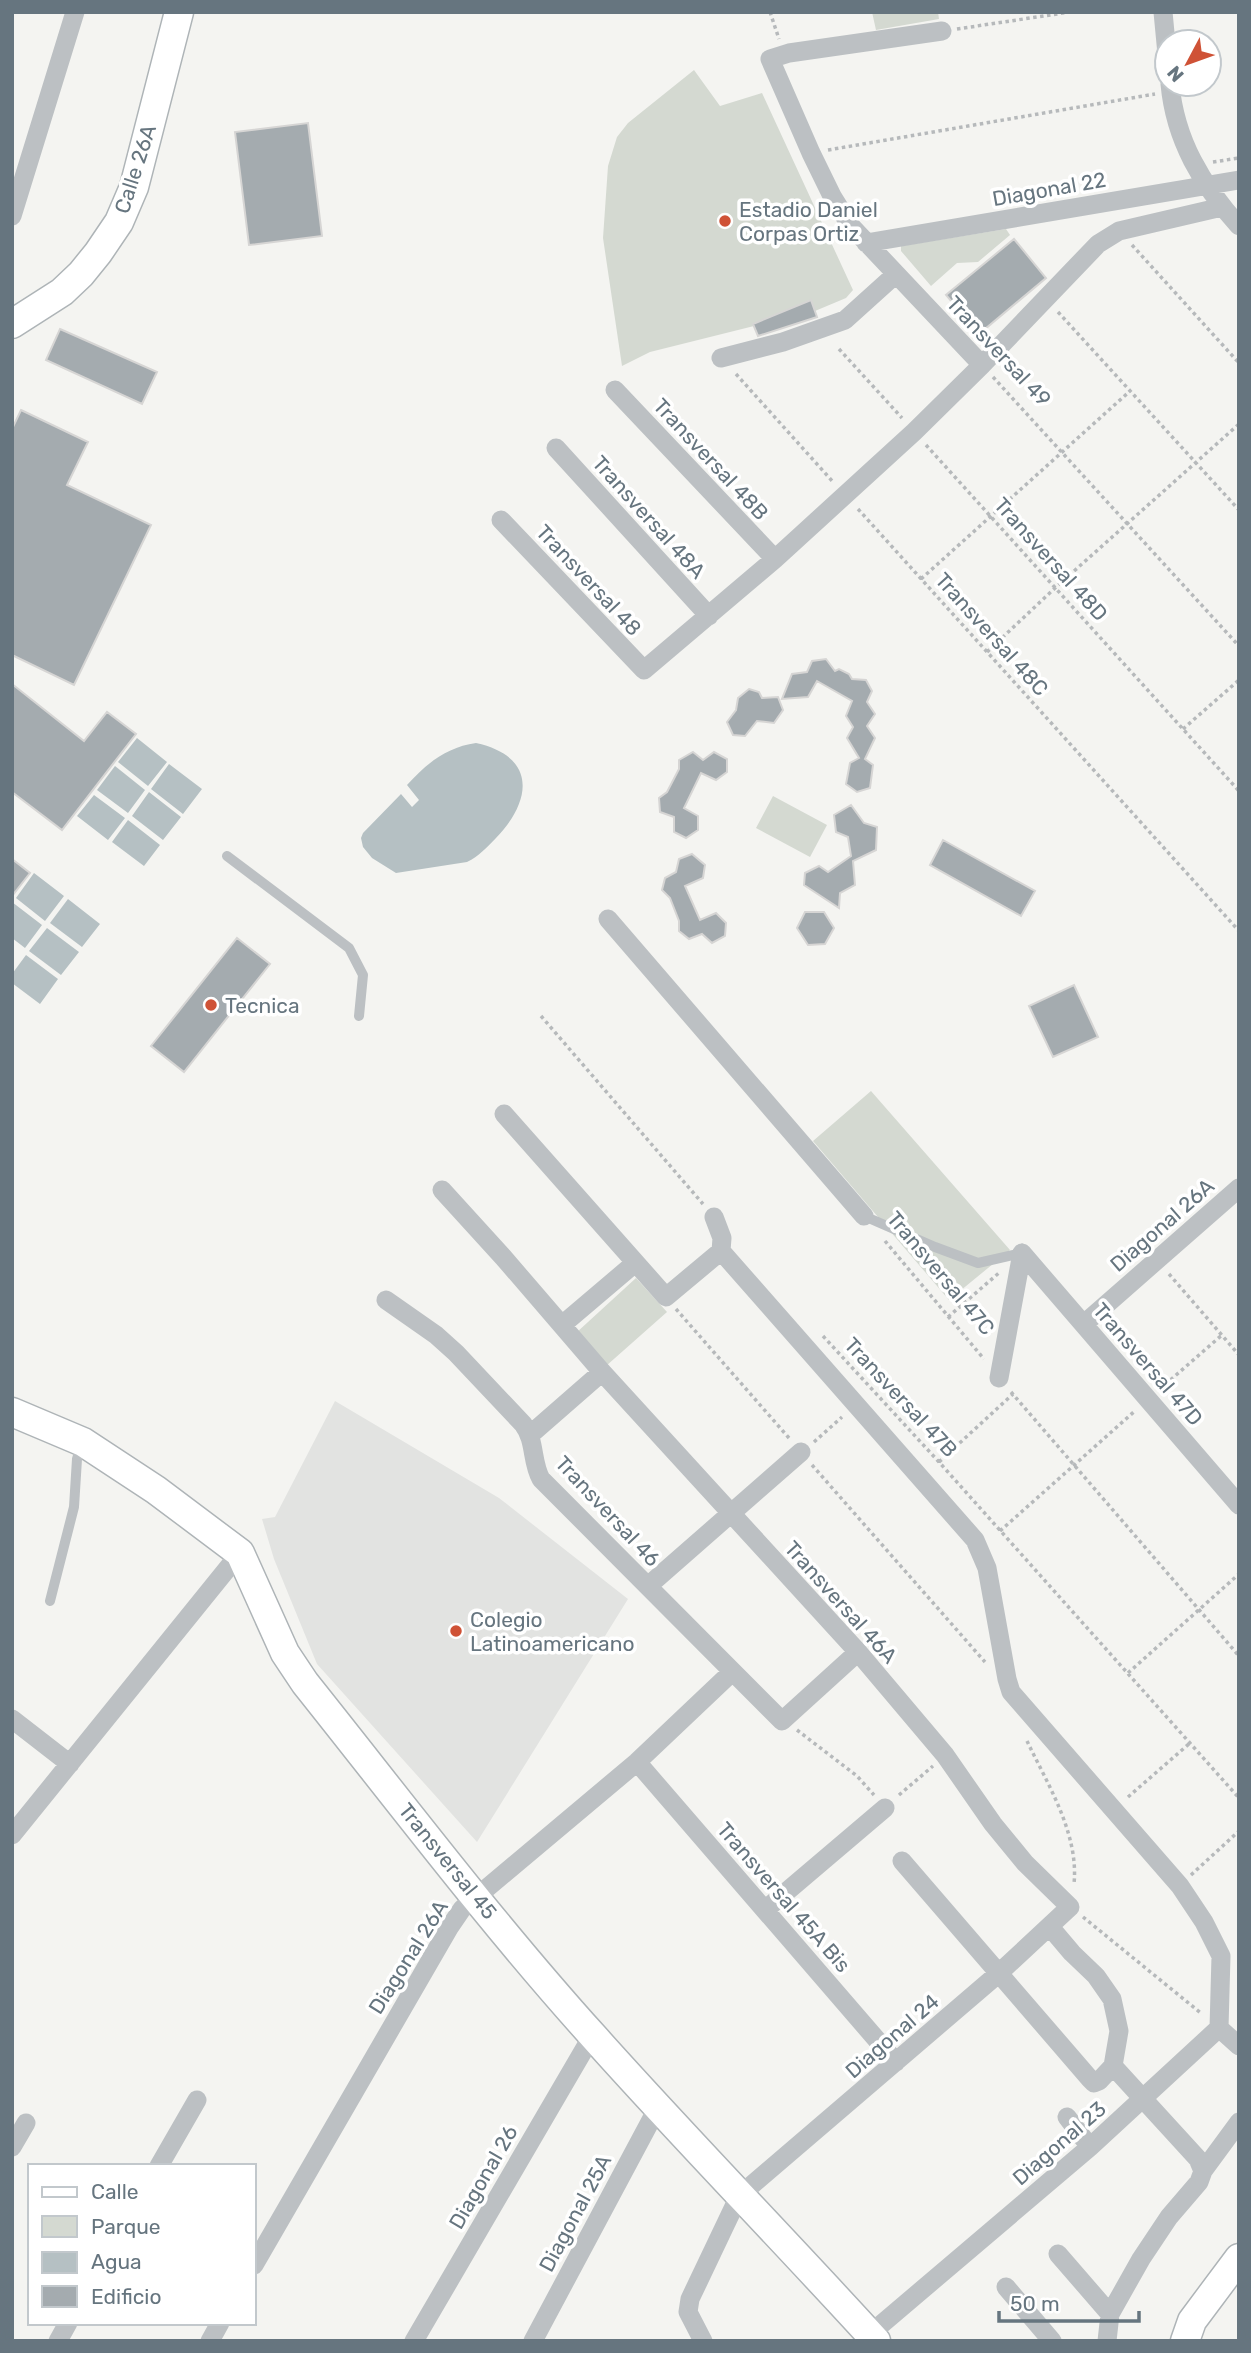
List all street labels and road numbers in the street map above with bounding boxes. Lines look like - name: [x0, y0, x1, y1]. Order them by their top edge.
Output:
- street label: Calle 26A: [109, 122, 161, 216]
- street label: Diagonal 22: [990, 167, 1108, 211]
- street label: Transversal 49: [942, 291, 1056, 411]
- street label: Transversal 48B: [648, 393, 774, 525]
- street label: Transversal 48A: [587, 450, 711, 584]
- street label: Transversal 48D: [989, 492, 1113, 626]
- street label: Transversal 48: [531, 519, 647, 641]
- street label: Transversal 48C: [930, 567, 1054, 701]
- street label: Diagonal 26A: [1105, 1173, 1219, 1277]
- street label: Transversal 47C: [882, 1206, 1000, 1340]
- street label: Transversal 47D: [1088, 1298, 1208, 1430]
- street label: Transversal 47B: [839, 1332, 963, 1462]
- street label: Transversal 46: [550, 1450, 666, 1572]
- street label: Transversal 46A: [779, 1536, 903, 1668]
- street label: Transversal 45: [394, 1798, 502, 1924]
- street label: Transversal 45A Bis: [712, 1817, 856, 1977]
- street label: Diagonal 26A: [363, 1896, 453, 2018]
- street label: Diagonal 24: [840, 1989, 944, 2083]
- street label: Diagonal 23: [1007, 2096, 1111, 2190]
- street label: Diagonal 26: [443, 2121, 523, 2233]
- street label: Diagonal 25A: [534, 2150, 616, 2276]

